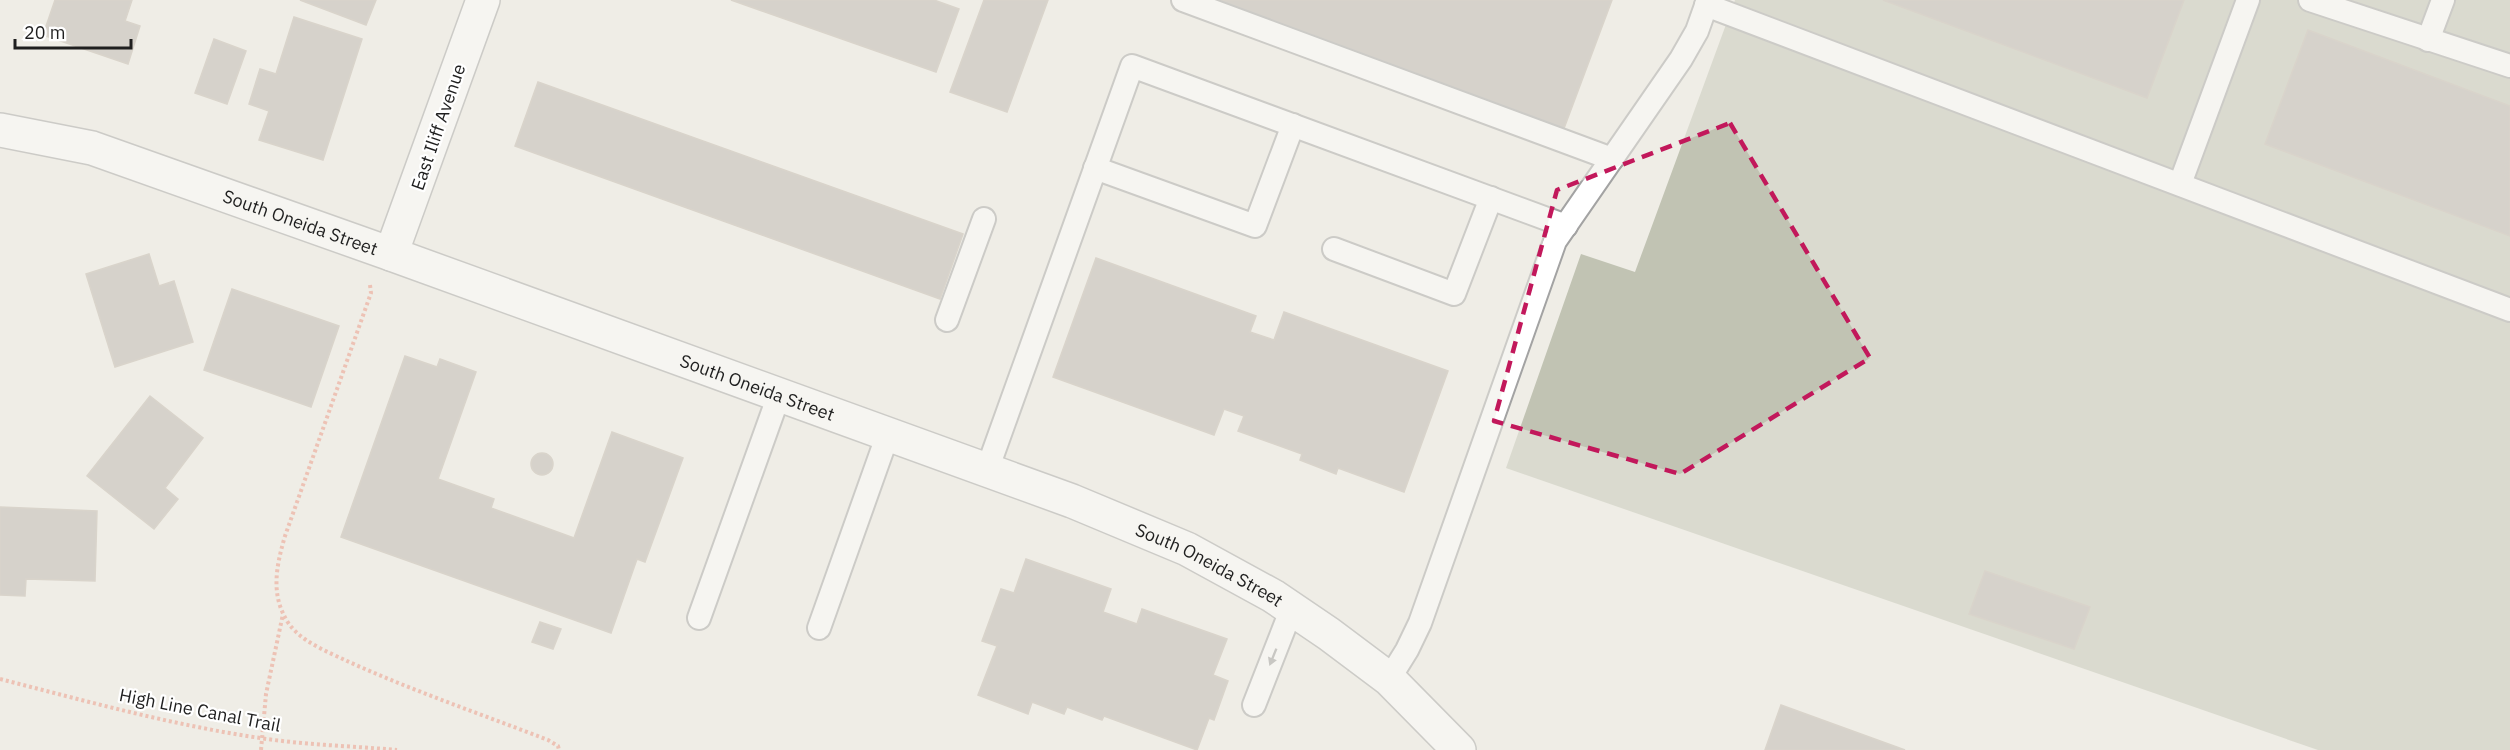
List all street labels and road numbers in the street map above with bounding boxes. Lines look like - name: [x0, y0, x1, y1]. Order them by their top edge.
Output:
- street label: East Iliff Avenue: [406, 61, 470, 193]
- street label: South Oneida Street: [220, 184, 381, 260]
- street label: South Oneida Street: [677, 348, 838, 425]
- street label: South Oneida Street: [1132, 517, 1288, 611]
- street label: High Line Canal Trail: [117, 683, 283, 737]

